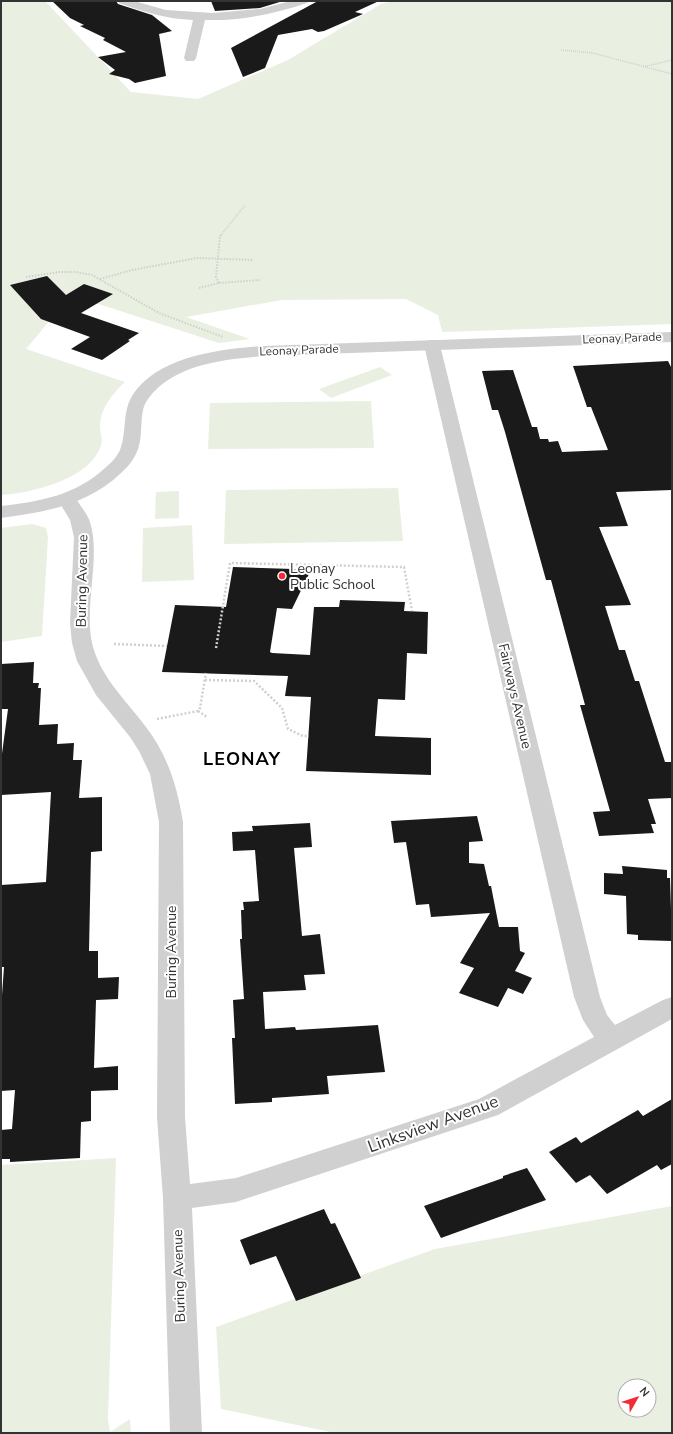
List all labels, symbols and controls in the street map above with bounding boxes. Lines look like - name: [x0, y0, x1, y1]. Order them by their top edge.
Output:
- street label: Leonay Parade: [582, 329, 662, 347]
- street label: Leonay Parade: [259, 341, 339, 359]
- street label: Buring Avenue: [72, 534, 92, 628]
- place label: Leonay Public School: [290, 559, 376, 594]
- marker: Leonay Public School: [277, 571, 287, 581]
- street label: Fairways Avenue: [494, 641, 536, 751]
- district label: LEONAY: [203, 747, 281, 771]
- street label: Buring Avenue: [162, 906, 181, 998]
- street label: Linksview Avenue: [365, 1090, 501, 1158]
- street label: Buring Avenue: [168, 1229, 190, 1323]
- north arrow: [617, 1378, 657, 1418]
- text: N: [636, 1384, 653, 1400]

